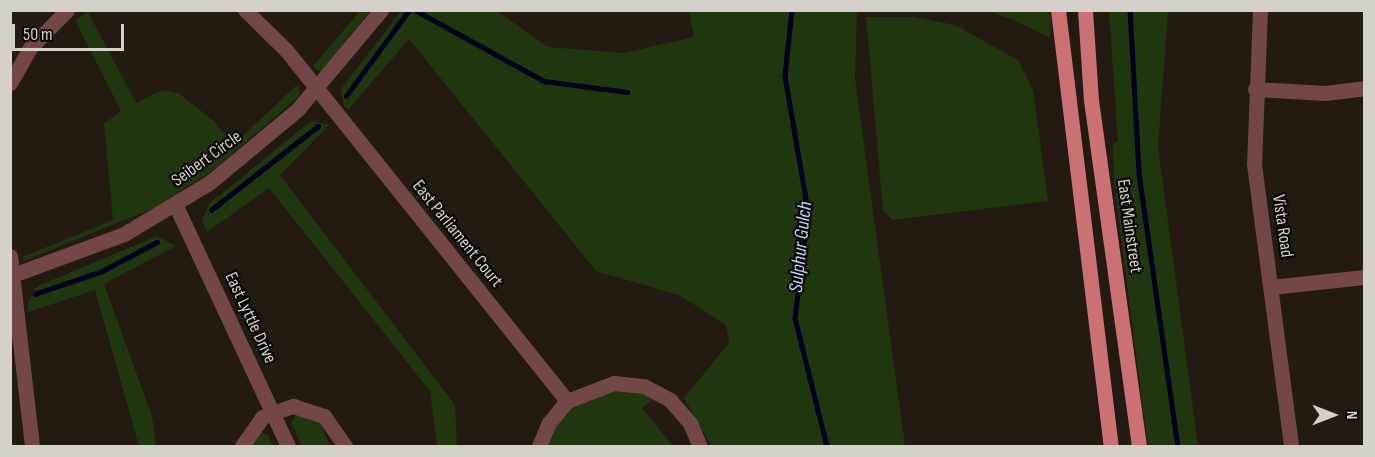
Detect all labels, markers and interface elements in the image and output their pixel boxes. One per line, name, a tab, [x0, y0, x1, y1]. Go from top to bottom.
scale bar	[15, 12, 128, 50]
text: 50 m	[23, 24, 53, 45]
street label: Seibert Circle	[168, 126, 246, 192]
street label: East Parliament Court	[407, 176, 507, 292]
street label: East Mainstreet	[1112, 178, 1146, 274]
street label: Vista Road	[1267, 193, 1297, 259]
water label: Sulphur Gulch	[784, 200, 818, 294]
street label: East Lyttle Drive	[219, 269, 281, 367]
north arrow	[1303, 385, 1363, 445]
text: N	[1342, 411, 1361, 419]

